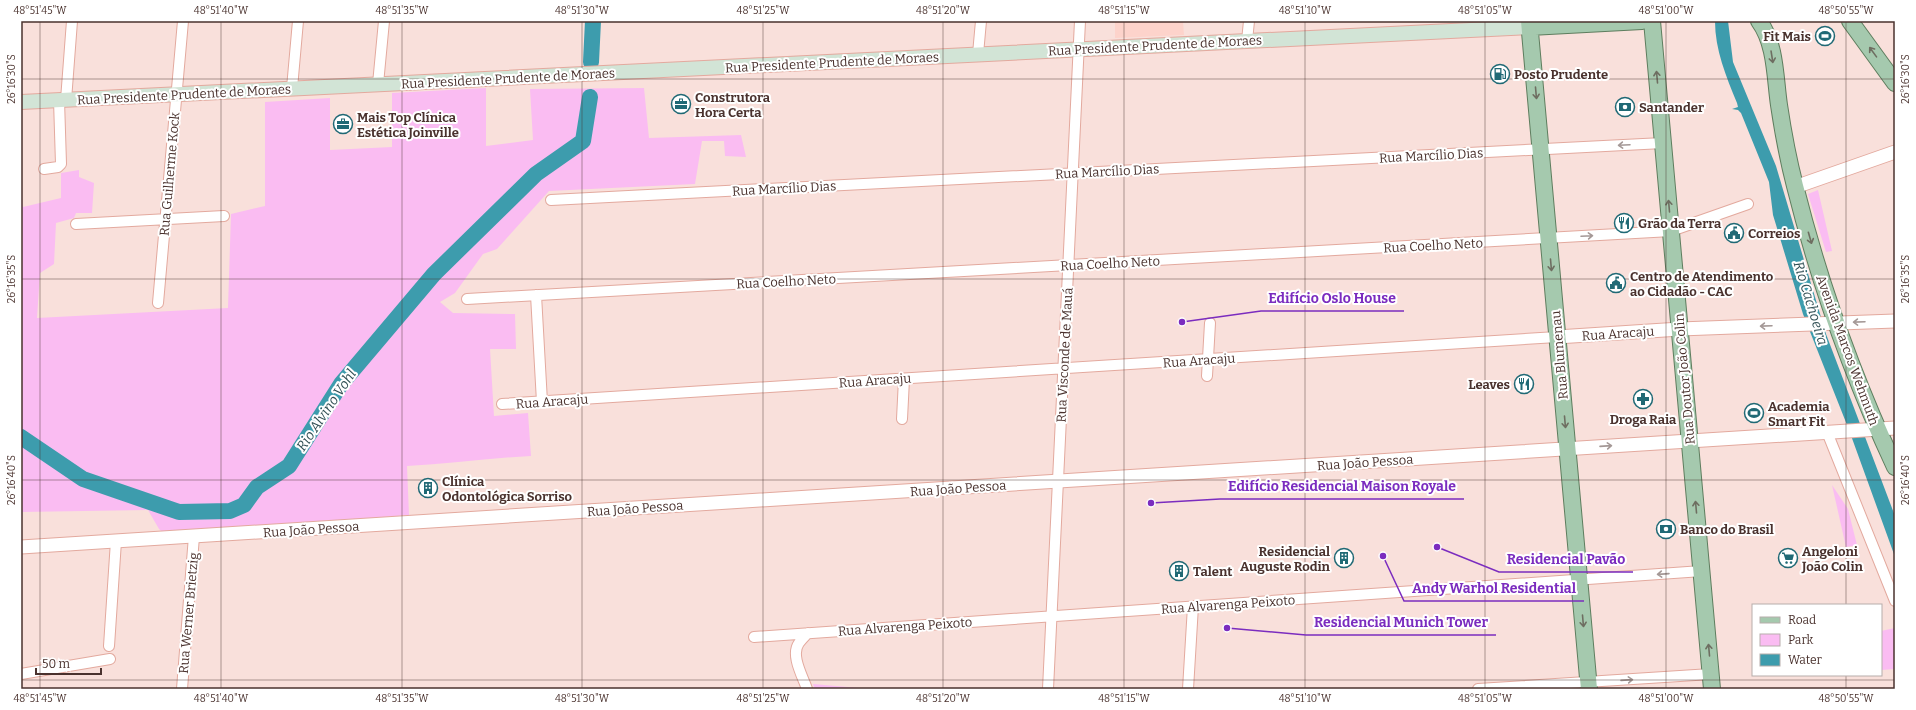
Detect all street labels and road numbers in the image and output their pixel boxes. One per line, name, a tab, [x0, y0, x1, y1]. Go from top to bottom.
street label: Rua Presidente Prudente de Moraes	[1048, 32, 1262, 59]
street label: Rua Presidente Prudente de Moraes	[725, 49, 939, 76]
street label: Rua Presidente Prudente de Moraes	[401, 65, 615, 92]
street label: Rua Presidente Prudente de Moraes	[77, 81, 291, 108]
street label: Rua Guilherme Kock	[157, 111, 182, 236]
street label: Rua Marcílio Dias	[1379, 145, 1484, 166]
street label: Rua Marcílio Dias	[1055, 161, 1160, 182]
street label: Rua Marcílio Dias	[732, 178, 837, 199]
street label: Rua Coelho Neto	[1383, 235, 1483, 256]
street label: Rua Coelho Neto	[1060, 253, 1160, 274]
street label: Rua Coelho Neto	[736, 271, 836, 292]
street label: Avenida Marcos Wehmuth	[1813, 273, 1882, 427]
street label: Rua Visconde de Mauá	[1053, 287, 1076, 423]
street label: Rua Blumenau	[1548, 310, 1571, 400]
street label: Rua Doutor João Colin	[1671, 312, 1698, 445]
street label: Rua Aracaju	[1581, 323, 1655, 344]
street label: Rua Aracaju	[1162, 350, 1236, 371]
street label: Rua Aracaju	[838, 370, 912, 391]
street label: Rua Aracaju	[515, 391, 589, 412]
street label: Rua João Pessoa	[1316, 452, 1414, 473]
street label: Rua João Pessoa	[909, 478, 1007, 499]
street label: Rua João Pessoa	[586, 498, 684, 519]
street label: Rua João Pessoa	[262, 519, 360, 540]
street label: Rua Werner Brietzig	[176, 552, 201, 674]
street label: Rua Alvarenga Peixoto	[1160, 592, 1296, 617]
street label: Rua Alvarenga Peixoto	[837, 614, 973, 639]

